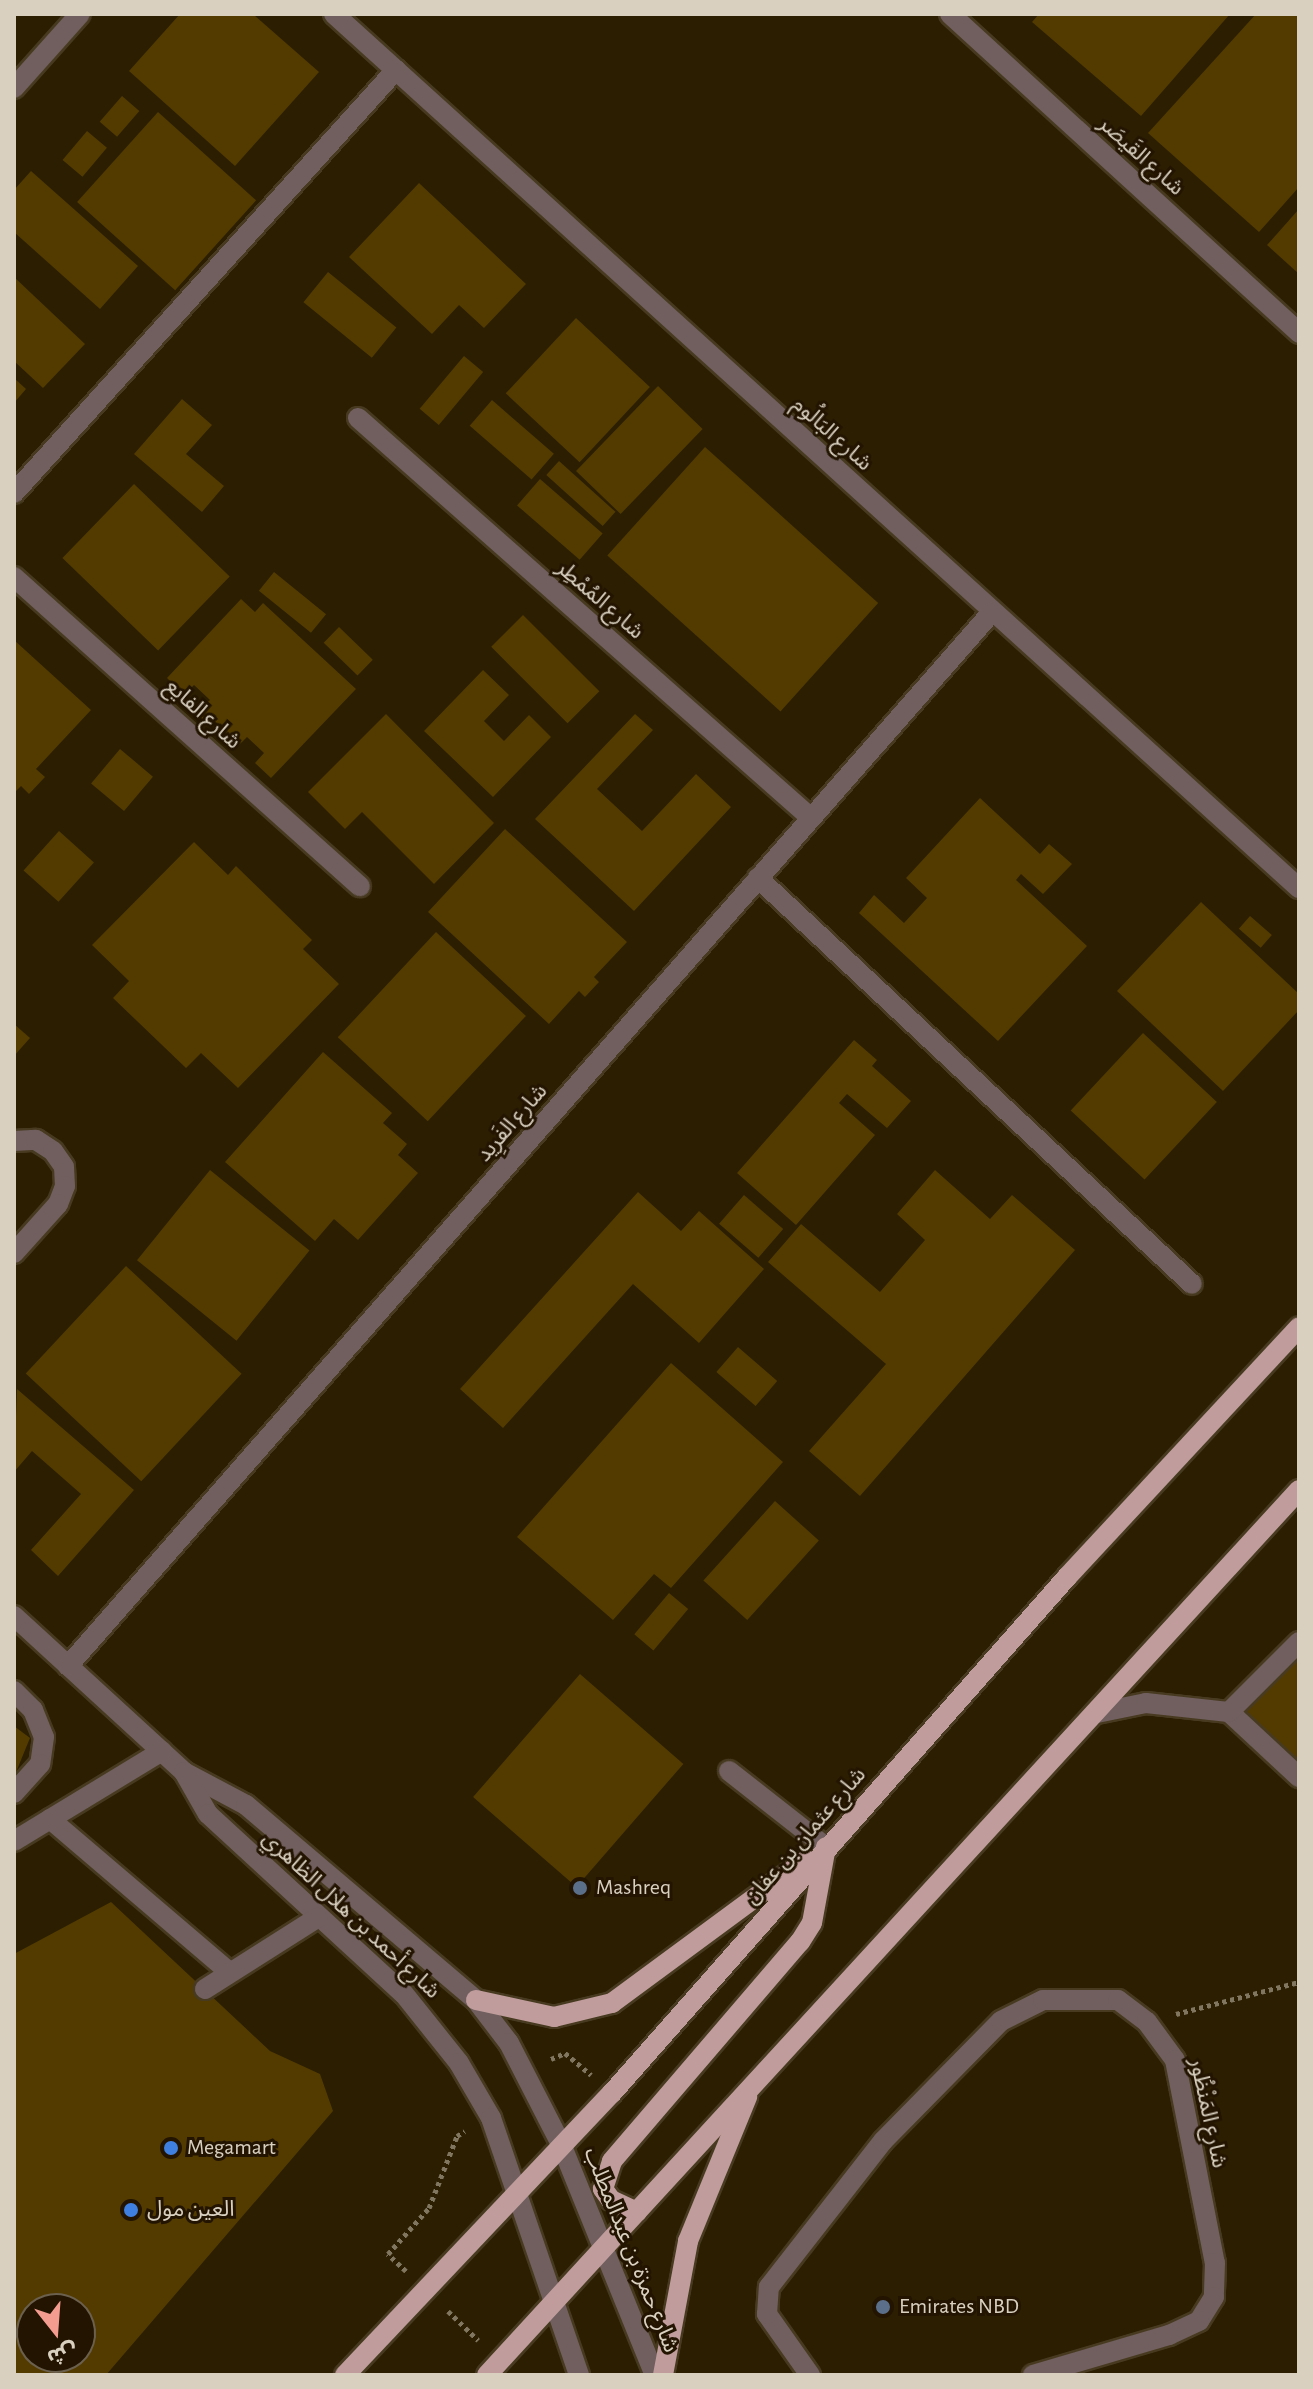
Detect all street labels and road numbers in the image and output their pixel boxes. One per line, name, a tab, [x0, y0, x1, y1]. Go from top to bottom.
street label: شارع القَيصَر	[1093, 111, 1189, 201]
street label: شارع البَالُوم	[787, 391, 877, 477]
street label: شارع المُمْطِر	[551, 555, 649, 645]
street label: شارع الفايع	[160, 673, 246, 755]
street label: شارع الفَرِيد	[471, 1079, 553, 1167]
street label: شارع عثمان بن عفان	[738, 1762, 872, 1910]
street label: شارع أحمد بن هلال الظاهري	[256, 1826, 446, 2004]
street label: شارع المَنْظُور	[1183, 2056, 1233, 2170]
street label: شارع حمزة بن عبدالمطلب	[578, 2144, 684, 2356]

